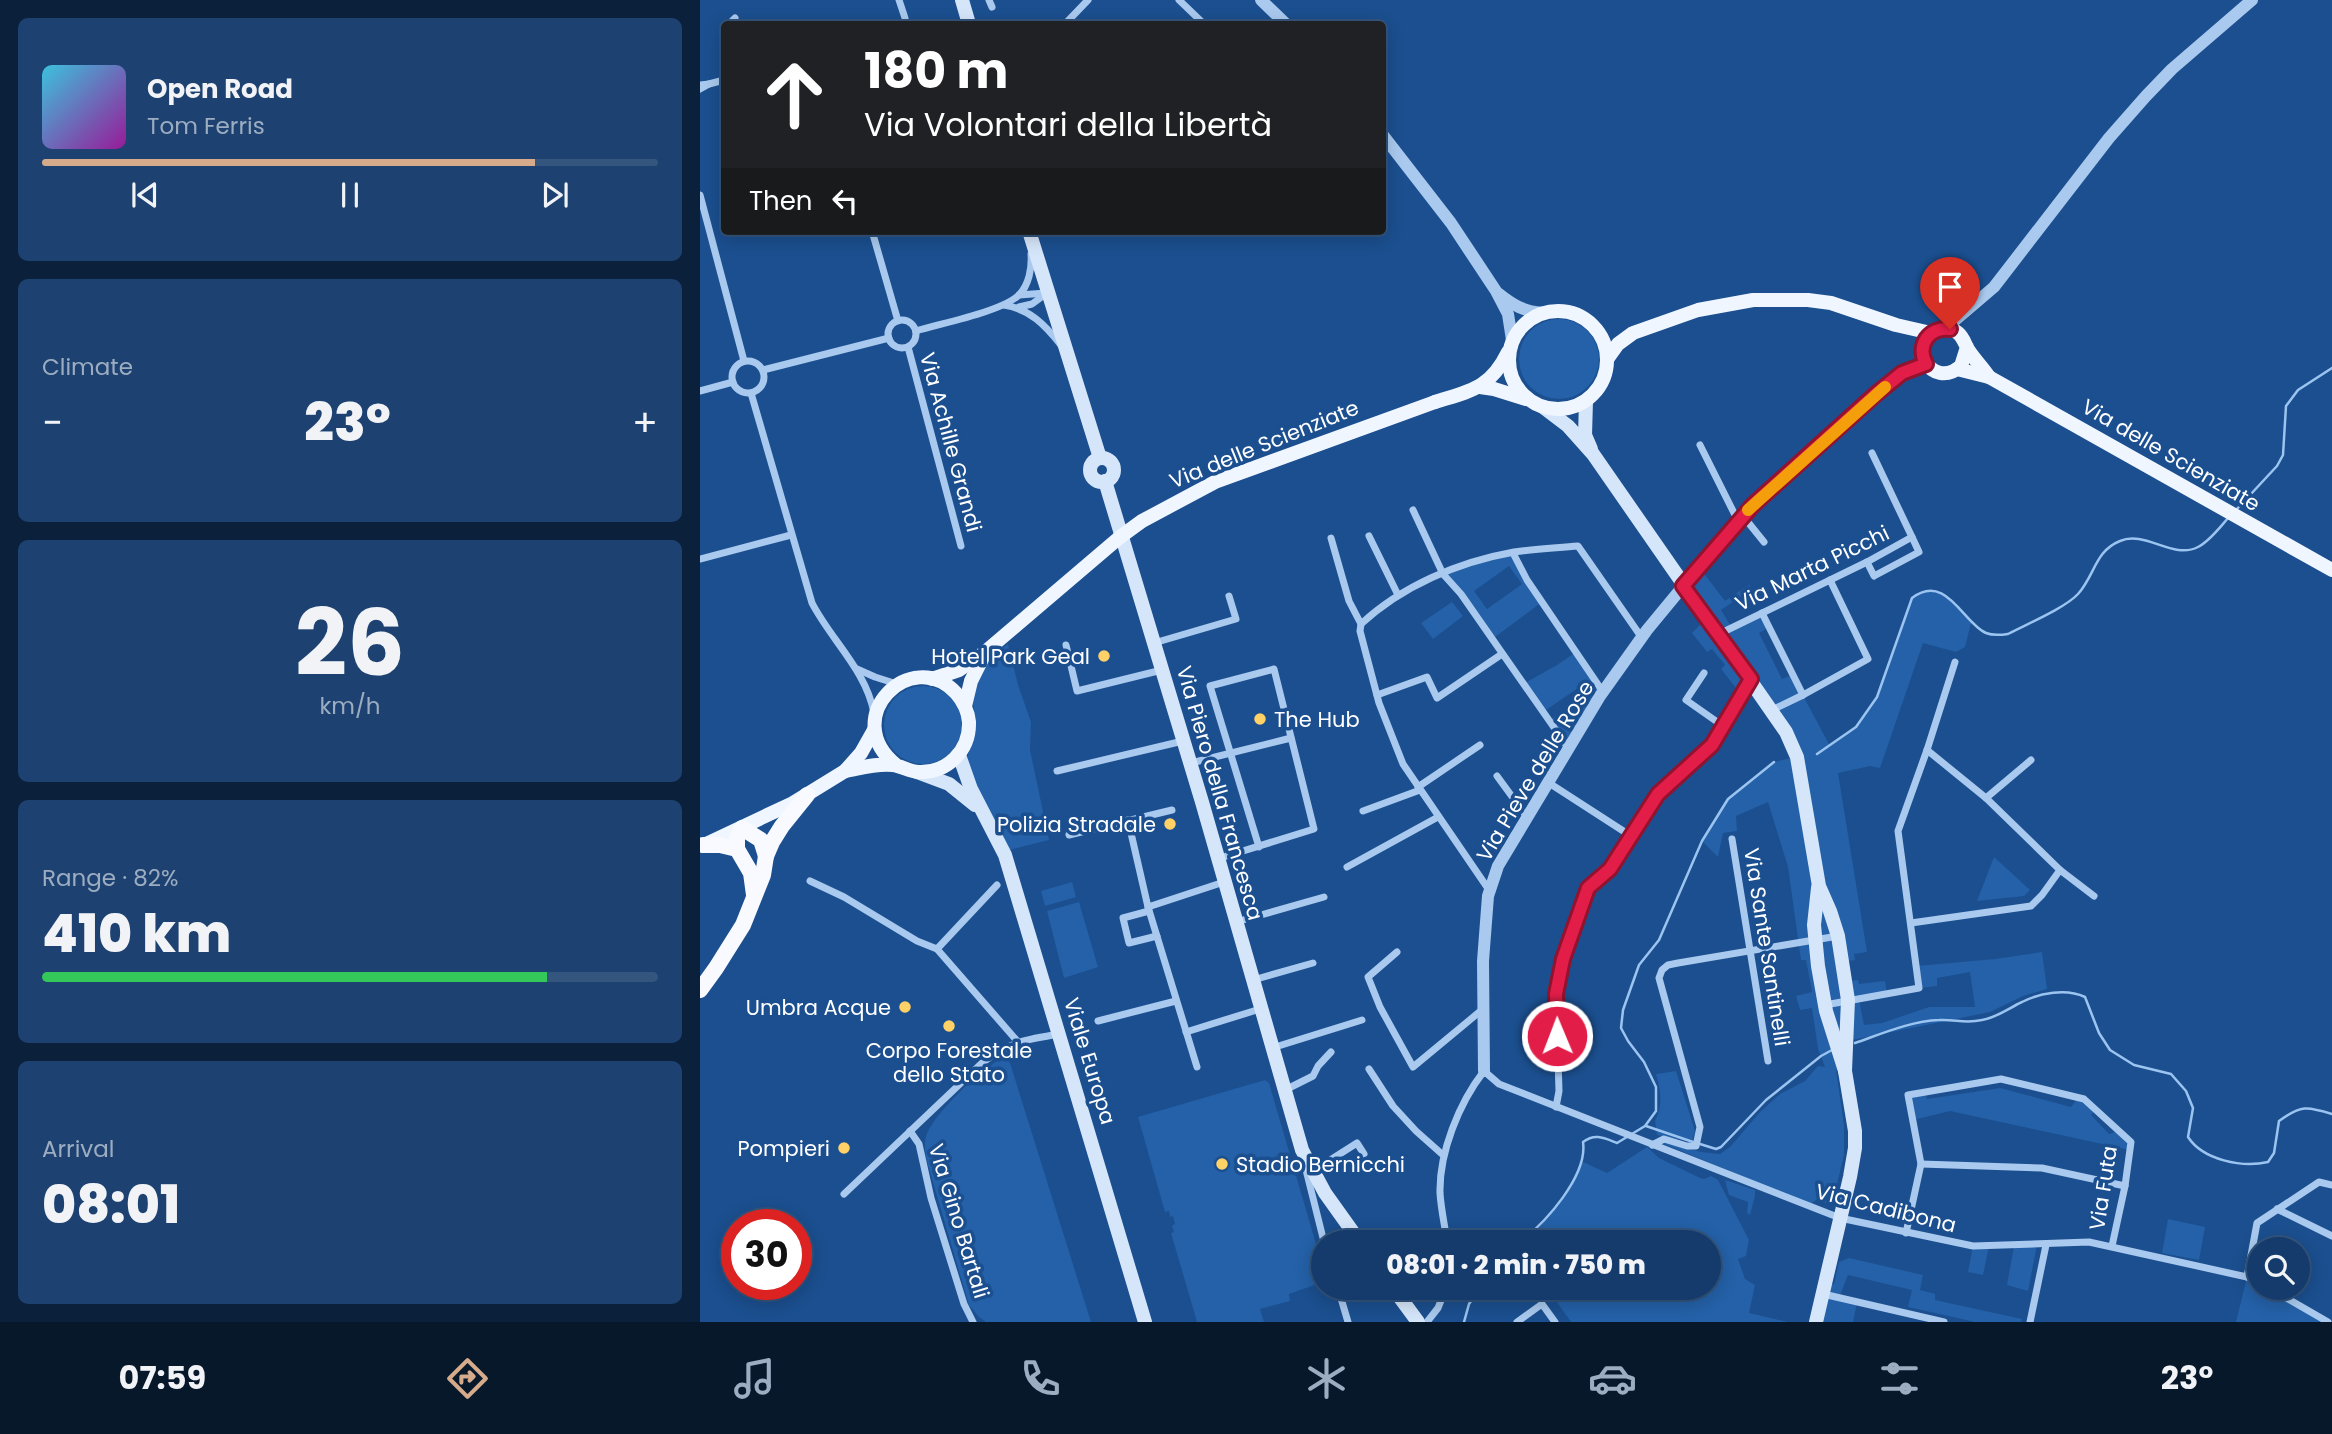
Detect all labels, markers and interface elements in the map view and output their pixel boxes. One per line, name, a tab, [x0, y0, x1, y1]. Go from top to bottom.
text: 180 m	[864, 37, 1008, 105]
icon: ahead	[749, 49, 840, 140]
text: Open Road	[147, 71, 293, 107]
text: Via Volontari della Libertà	[864, 102, 1272, 147]
text: Tom Ferris	[147, 110, 265, 142]
icon: previous	[126, 176, 164, 214]
icon: pause	[331, 176, 369, 214]
icon: next	[536, 176, 574, 214]
icon: left	[826, 182, 864, 220]
text: Then	[749, 183, 812, 219]
pin	[1920, 257, 1980, 329]
icon: arrive	[1931, 268, 1969, 306]
street label: Via Achille Grandi	[913, 349, 989, 535]
text: Climate	[42, 351, 133, 383]
text: 23°	[304, 386, 391, 459]
street label: Via delle Scienziate	[2076, 392, 2266, 518]
street label: Via delle Scienziate	[1165, 393, 1363, 495]
text: −	[42, 396, 63, 449]
text: +	[632, 396, 658, 449]
street label: Via Marta Picchi	[1730, 518, 1894, 618]
text: 26	[295, 579, 405, 707]
place label: Hotel Park Geal	[931, 642, 1090, 671]
marker: Hotel Park Geal	[1096, 648, 1112, 664]
street label: Via Piero della Francesca	[1170, 662, 1270, 924]
street label: Via Pieve delle Rose	[1469, 675, 1601, 867]
text: km/h	[319, 690, 381, 722]
place label: The Hub	[1274, 705, 1360, 734]
marker: The Hub	[1252, 711, 1268, 727]
place label: Polizia Stradale	[997, 810, 1156, 839]
marker: Polizia Stradale	[1162, 816, 1178, 832]
street label: Via Sante Santinelli	[1737, 846, 1797, 1048]
text: Range · 82%	[42, 862, 178, 894]
text: 410 km	[42, 897, 231, 970]
place label: Umbra Acque	[746, 993, 891, 1022]
street label: Viale Europa	[1057, 994, 1123, 1128]
marker: Umbra Acque	[897, 999, 913, 1015]
position arrow	[1520, 999, 1594, 1073]
marker: Corpo Forestale dello Stato	[941, 1018, 957, 1034]
place label: Corpo Forestale dello Stato	[866, 1036, 1032, 1089]
text: Arrival	[42, 1133, 114, 1165]
place label: Pompieri	[737, 1134, 830, 1163]
marker: Pompieri	[836, 1140, 852, 1156]
street label: Via Gino Bartali	[922, 1140, 996, 1302]
street label: Via Futa	[2082, 1144, 2124, 1232]
place label: Stadio Bernicchi	[1236, 1150, 1405, 1179]
marker: Stadio Bernicchi	[1214, 1156, 1230, 1172]
text: 08:01	[42, 1168, 180, 1241]
street label: Via Cadibona	[1813, 1176, 1959, 1240]
speed limit sign: 30	[721, 1209, 812, 1300]
map controls	[2247, 1237, 2310, 1300]
button: search	[2247, 1237, 2310, 1300]
text: 08:01 · 2 min · 750 m	[1386, 1247, 1646, 1283]
icon: directions	[443, 1354, 492, 1403]
icon: music	[730, 1354, 779, 1403]
icon: phone	[1016, 1354, 1065, 1403]
icon: climate	[1302, 1354, 1351, 1403]
icon: car	[1588, 1354, 1637, 1403]
icon: filters	[1875, 1354, 1924, 1403]
text: 07:59	[119, 1355, 206, 1400]
text: 23°	[2161, 1355, 2213, 1400]

